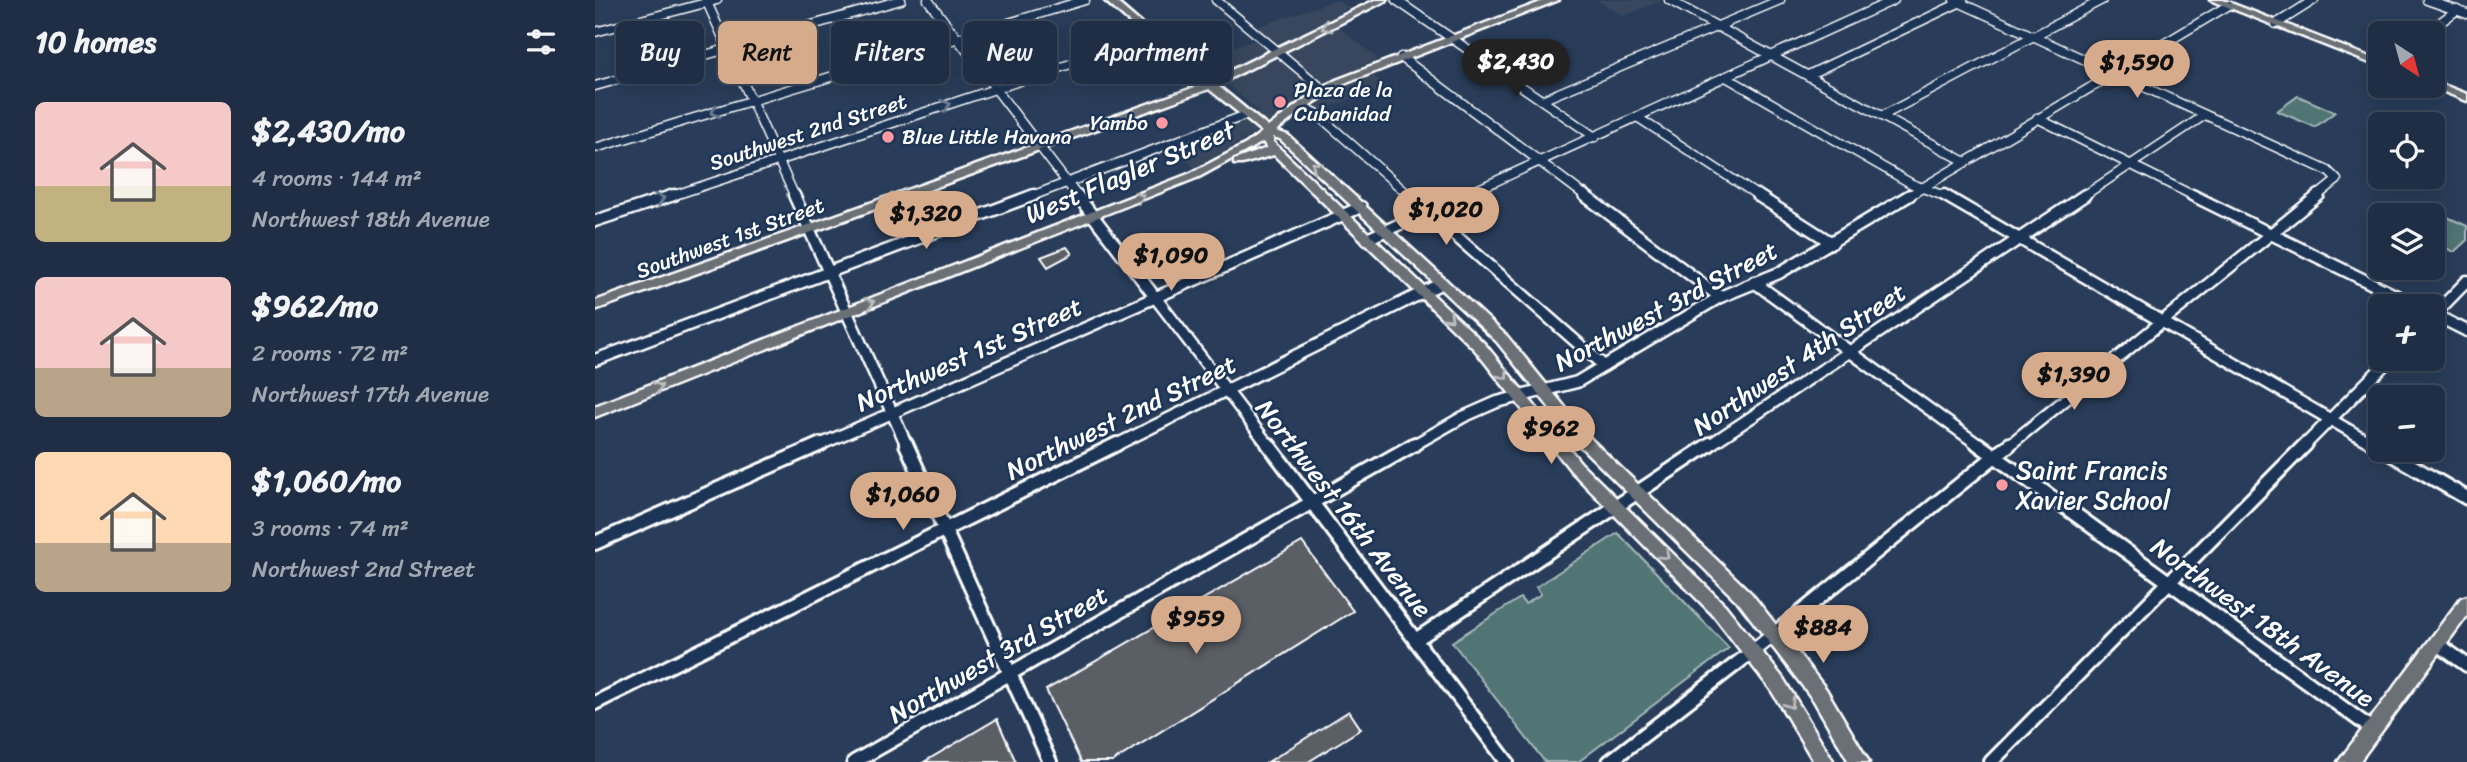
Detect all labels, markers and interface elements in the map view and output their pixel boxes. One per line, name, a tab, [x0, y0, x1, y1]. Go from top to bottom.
text: 10 homes	[35, 15, 156, 69]
one-way arrow	[1321, 19, 1333, 33]
chip: Buy	[616, 21, 704, 84]
chip: Rent	[718, 21, 817, 84]
chip: Filters	[831, 21, 949, 84]
chip: New	[963, 21, 1057, 84]
chip: Apartment	[1071, 21, 1232, 84]
north arrow	[2368, 21, 2445, 98]
map controls	[2368, 21, 2445, 462]
icon: filters	[522, 23, 560, 61]
pin: $2,430	[1459, 40, 1573, 99]
text: $2,430	[1478, 41, 1554, 82]
pin: $1,590	[2080, 41, 2194, 100]
text: $1,590	[2100, 42, 2174, 83]
place label: Plaza de la Cubanidad	[1294, 71, 1393, 133]
street label: Southwest 2nd Street	[704, 82, 912, 182]
marker: Plaza de la Cubanidad	[1272, 94, 1288, 110]
one-way arrow	[939, 99, 951, 113]
one-way arrow	[709, 103, 721, 118]
text: $2,430/mo	[252, 104, 405, 158]
place label: Yambo	[1090, 104, 1148, 142]
street label: West Flagler Street	[1018, 106, 1244, 237]
button: locate	[2368, 112, 2445, 189]
marker: Yambo	[1154, 115, 1170, 131]
place label: Blue Little Havana	[902, 118, 1072, 156]
marker: Blue Little Havana	[880, 129, 896, 145]
icon: home	[91, 130, 175, 214]
text: 4 rooms · 144 m²	[252, 158, 422, 199]
one-way arrow	[1311, 162, 1324, 174]
street label: Southwest 1st Street	[630, 186, 830, 290]
pin: $1,020	[1389, 188, 1503, 247]
text: $1,020	[1409, 189, 1483, 230]
pin: $1,320	[869, 191, 983, 251]
one-way arrow	[1133, 191, 1145, 205]
one-way arrow	[653, 193, 665, 207]
text: $1,320	[890, 193, 962, 234]
text: Northwest 18th Avenue	[252, 199, 490, 240]
button: layers	[2368, 203, 2445, 280]
street label: Northwest 3rd Street	[1546, 227, 1786, 385]
pin: $1,090	[1114, 233, 1228, 293]
text: $1,090	[1134, 235, 1208, 276]
street label: Northwest 4th Street	[1682, 270, 1916, 448]
text: $962/mo	[252, 279, 378, 333]
street label: Northwest 1st Street	[848, 283, 1090, 425]
button: +	[2368, 294, 2445, 371]
one-way arrow	[864, 298, 876, 312]
icon: home	[91, 305, 175, 389]
one-way arrow	[1441, 308, 1454, 321]
text: 2 rooms · 72 m²	[252, 333, 408, 374]
street label: Northwest 2nd Street	[997, 341, 1245, 493]
pin: $1,390	[2017, 352, 2131, 412]
text: $1,390	[2038, 354, 2110, 395]
one-way arrow	[1496, 367, 1509, 380]
text: Northwest 17th Avenue	[252, 374, 489, 415]
one-way arrow	[652, 381, 664, 395]
button: −	[2368, 385, 2445, 462]
street label: Northwest 16th Avenue	[1243, 388, 1445, 628]
pin: $962	[1510, 406, 1592, 466]
text: $962	[1523, 408, 1579, 449]
place label: Saint Francis Xavier School	[2015, 447, 2171, 523]
text: $1,060/mo	[252, 454, 401, 508]
pin: $1,060	[846, 472, 960, 532]
text: $1,060	[866, 474, 940, 515]
marker: Saint Francis Xavier School	[1994, 477, 2010, 493]
icon: home	[91, 480, 175, 564]
text: 3 rooms · 74 m²	[252, 508, 409, 549]
street label: Northwest 18th Avenue	[2141, 524, 2386, 720]
one-way arrow	[1657, 547, 1670, 560]
text: Northwest 2nd Street	[252, 549, 475, 590]
street label: Northwest 3rd Street	[879, 572, 1117, 736]
pin: $959	[1155, 596, 1237, 656]
text: $959	[1167, 598, 1225, 639]
pin: $884	[1782, 606, 1864, 665]
text: $884	[1794, 607, 1852, 648]
one-way arrow	[1782, 697, 1795, 710]

